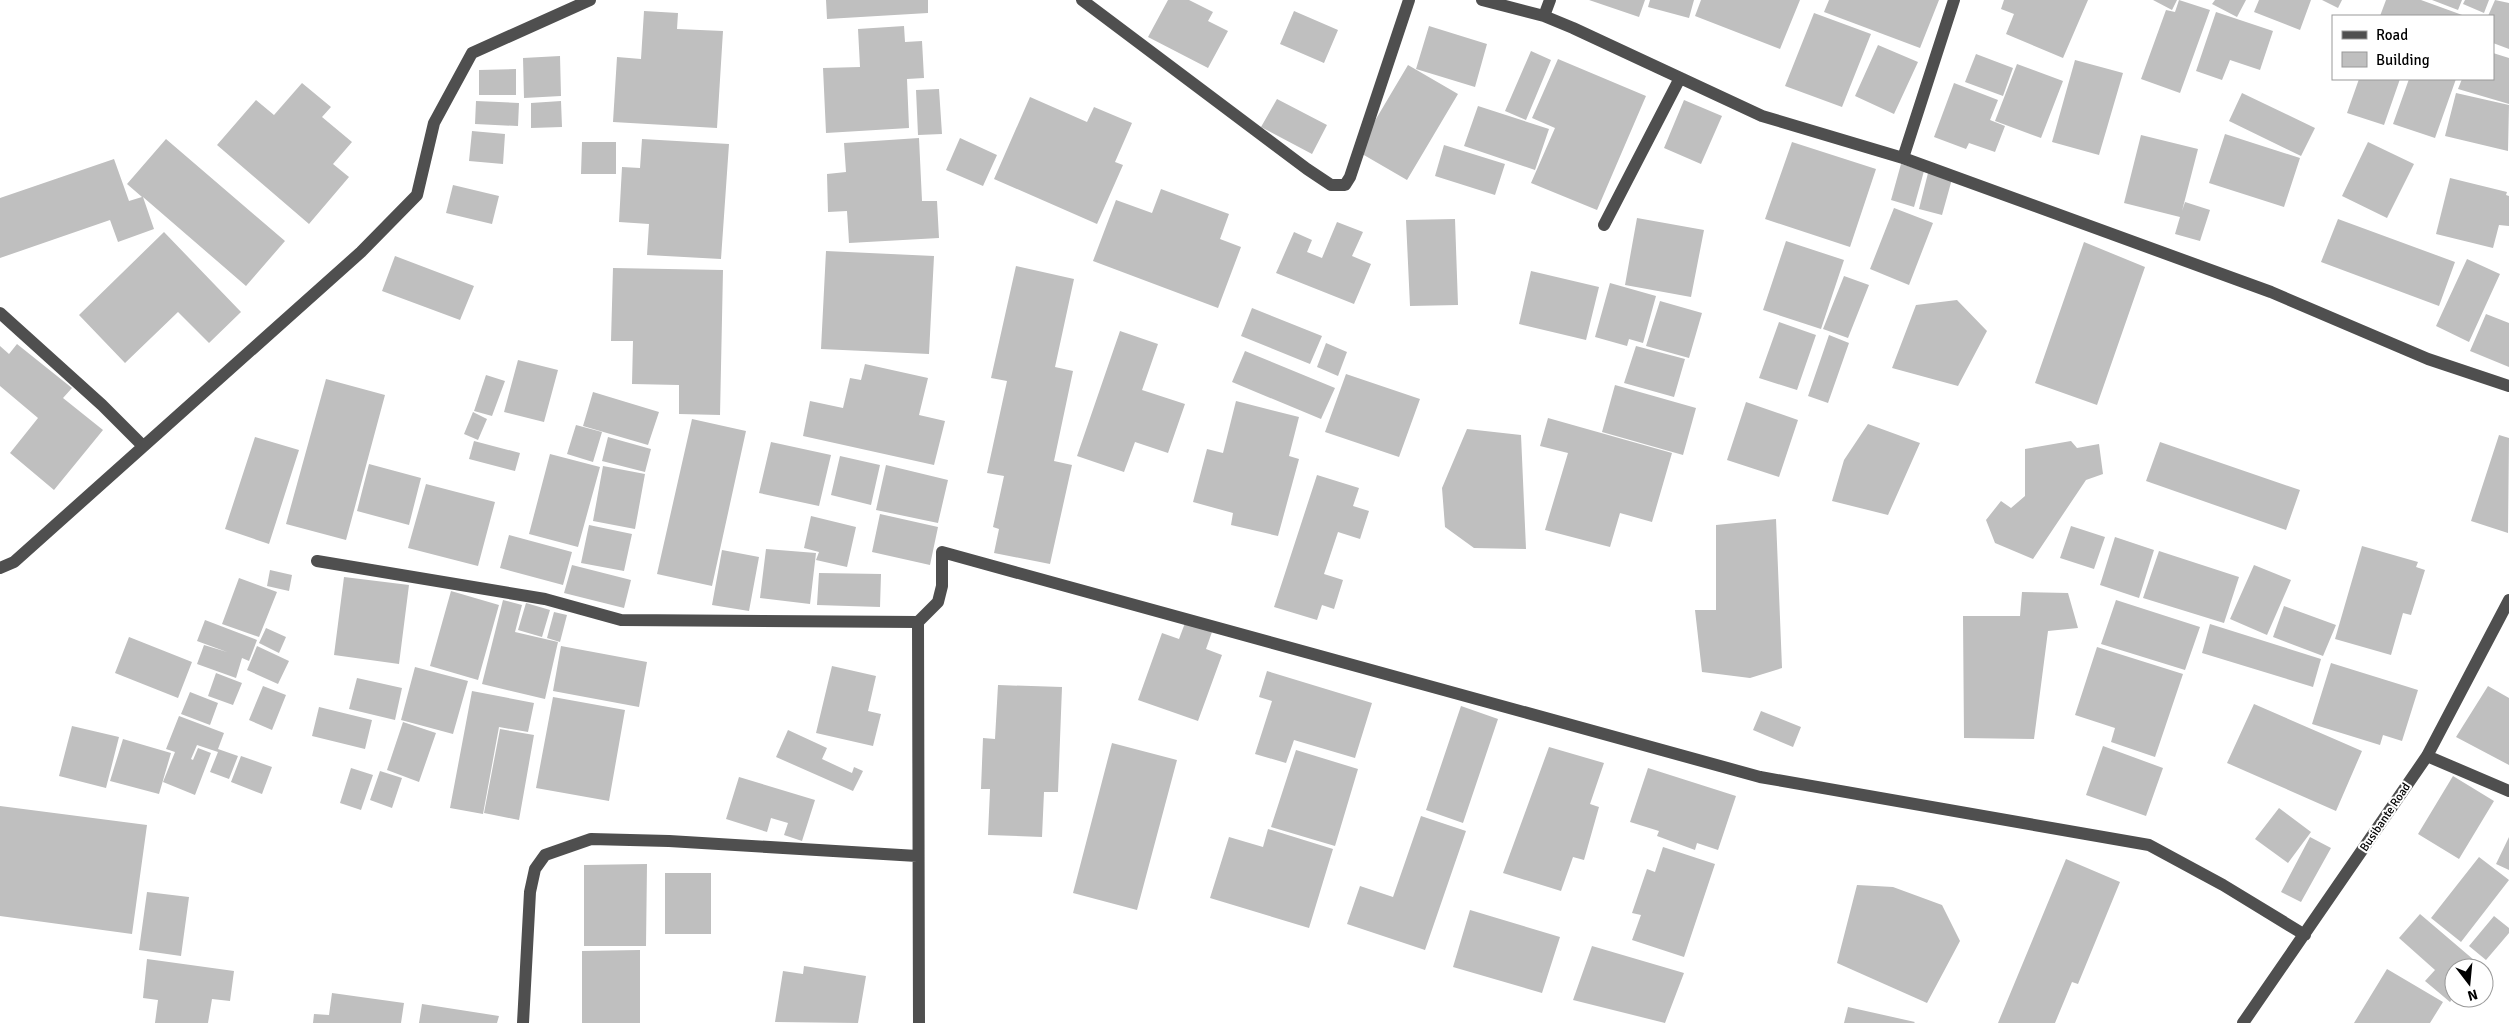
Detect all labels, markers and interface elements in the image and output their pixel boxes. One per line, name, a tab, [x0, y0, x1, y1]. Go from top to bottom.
legend	[2332, 15, 2494, 80]
text: Road	[2376, 26, 2408, 44]
text: Building	[2376, 51, 2430, 69]
street label: Busibante Road	[2357, 780, 2414, 855]
north arrow	[2444, 958, 2494, 1008]
text: N	[2465, 986, 2479, 1005]

